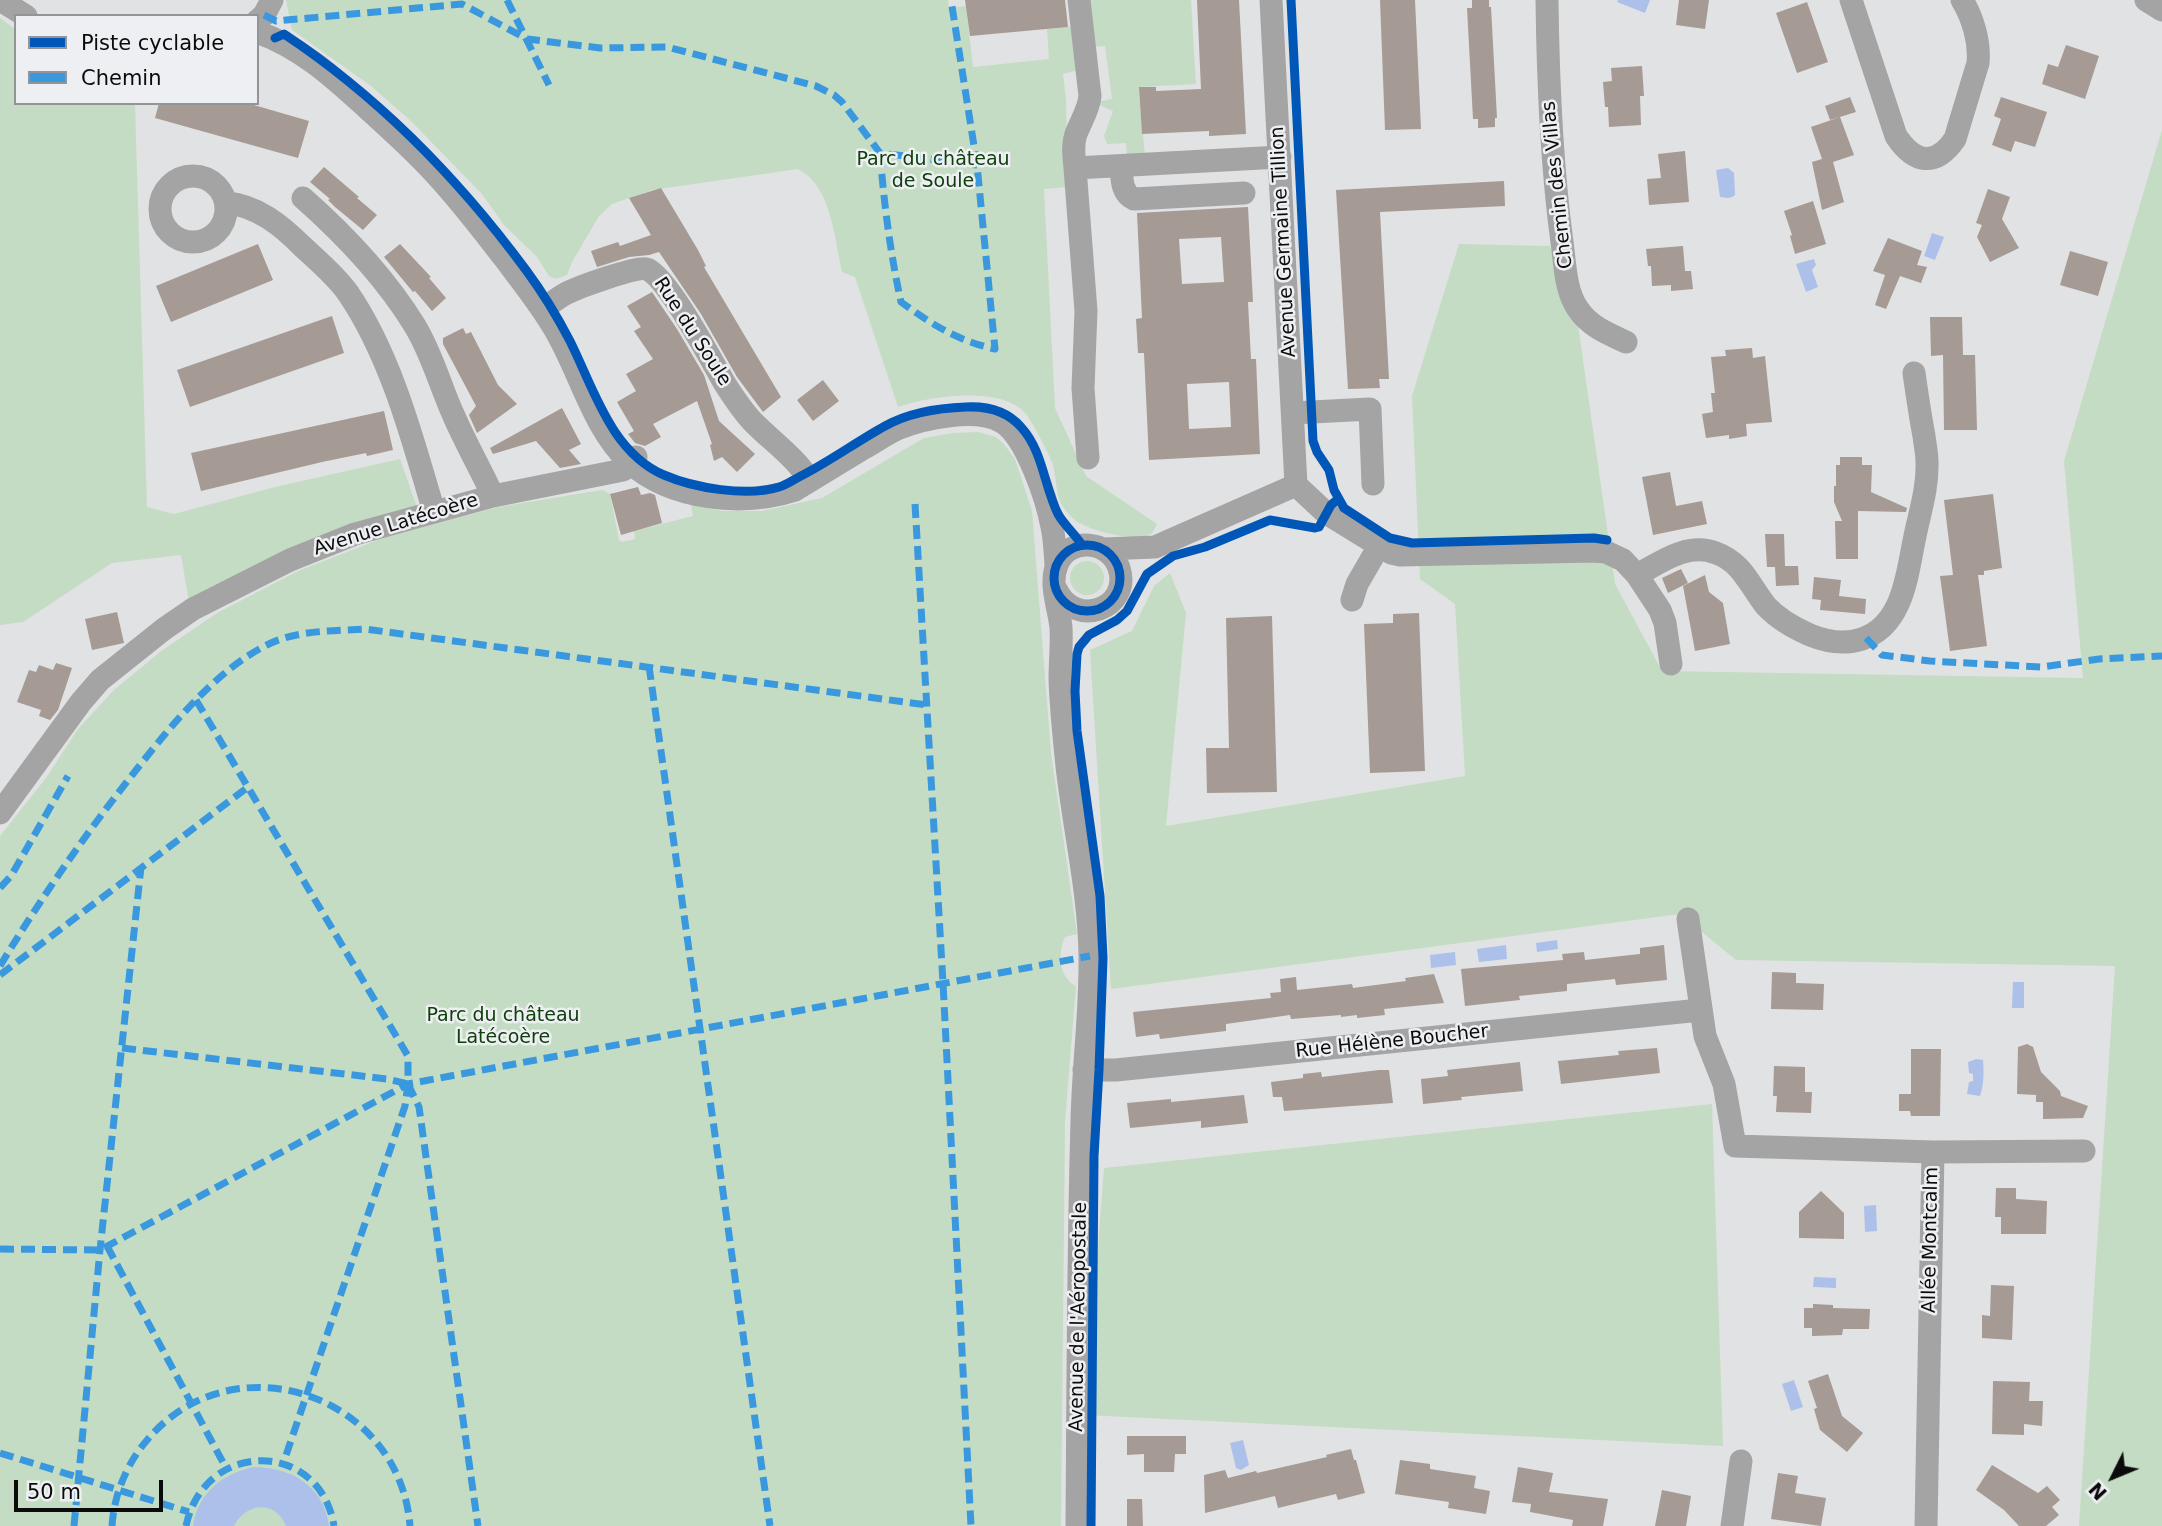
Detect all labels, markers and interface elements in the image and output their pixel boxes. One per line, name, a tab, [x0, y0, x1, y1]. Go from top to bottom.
legend	[14, 14, 259, 105]
text: Piste cyclable	[81, 31, 224, 55]
text: Chemin	[81, 66, 162, 90]
street label: Chemin des Villas	[1538, 100, 1578, 270]
street label: Avenue Germaine Tillion	[1267, 126, 1301, 358]
park label: Parc du château de Soule	[856, 149, 1010, 193]
street label: Rue du Soule	[648, 273, 736, 391]
street label: Avenue Latécoère	[311, 489, 481, 561]
park label: Parc du château Latécoère	[426, 1005, 580, 1049]
street label: Rue Hélène Boucher	[1295, 1021, 1489, 1063]
street label: Allée Montcalm	[1918, 1167, 1944, 1313]
street label: Avenue de l'Aéropostale	[1066, 1202, 1092, 1432]
north arrow	[2078, 1442, 2148, 1512]
scale bar	[18, 1466, 166, 1510]
text: N	[2084, 1478, 2111, 1505]
text: 50 m	[27, 1480, 81, 1504]

